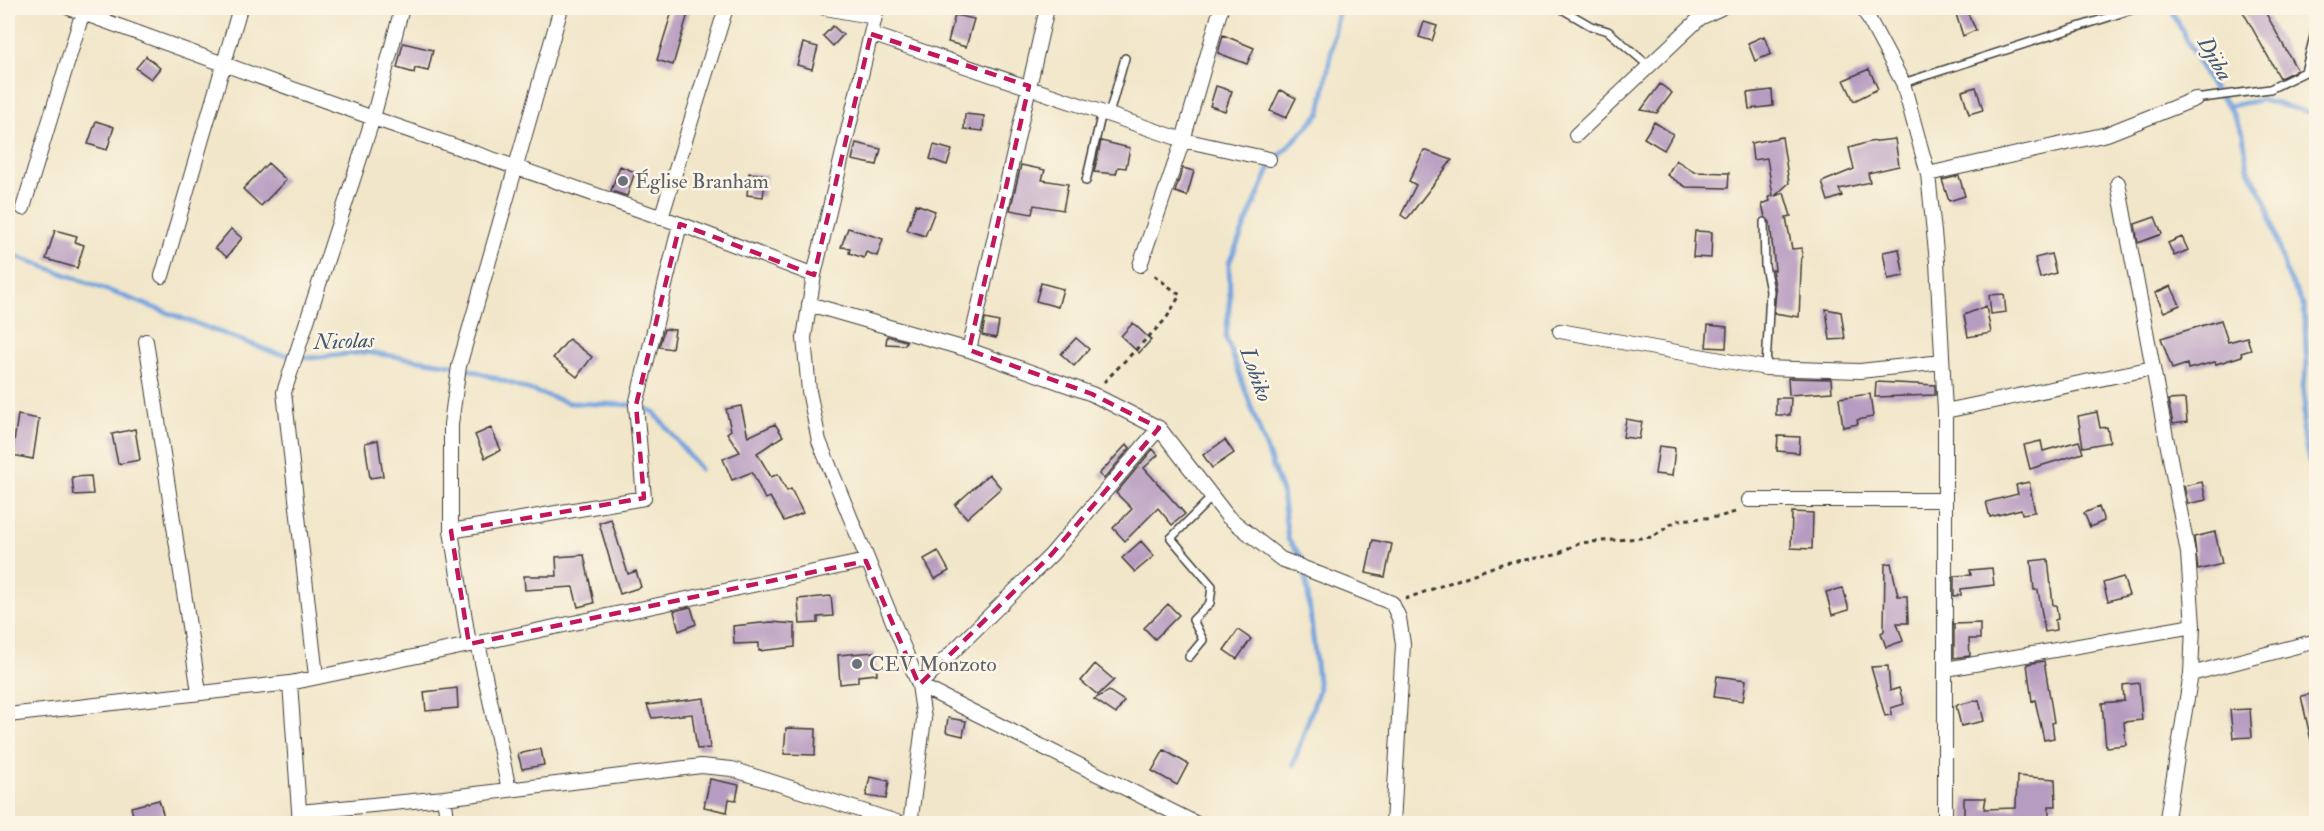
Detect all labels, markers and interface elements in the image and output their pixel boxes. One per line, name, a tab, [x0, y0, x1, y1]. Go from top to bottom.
water label: Djiba	[2191, 30, 2239, 86]
place label: Église Branham	[635, 168, 769, 195]
marker: Église Branham	[616, 174, 630, 188]
water label: Nicolas	[312, 326, 376, 356]
water label: Lobiko	[1233, 342, 1279, 406]
place label: CEV Monzoto	[869, 651, 997, 678]
marker: CEV Monzoto	[850, 657, 864, 671]

